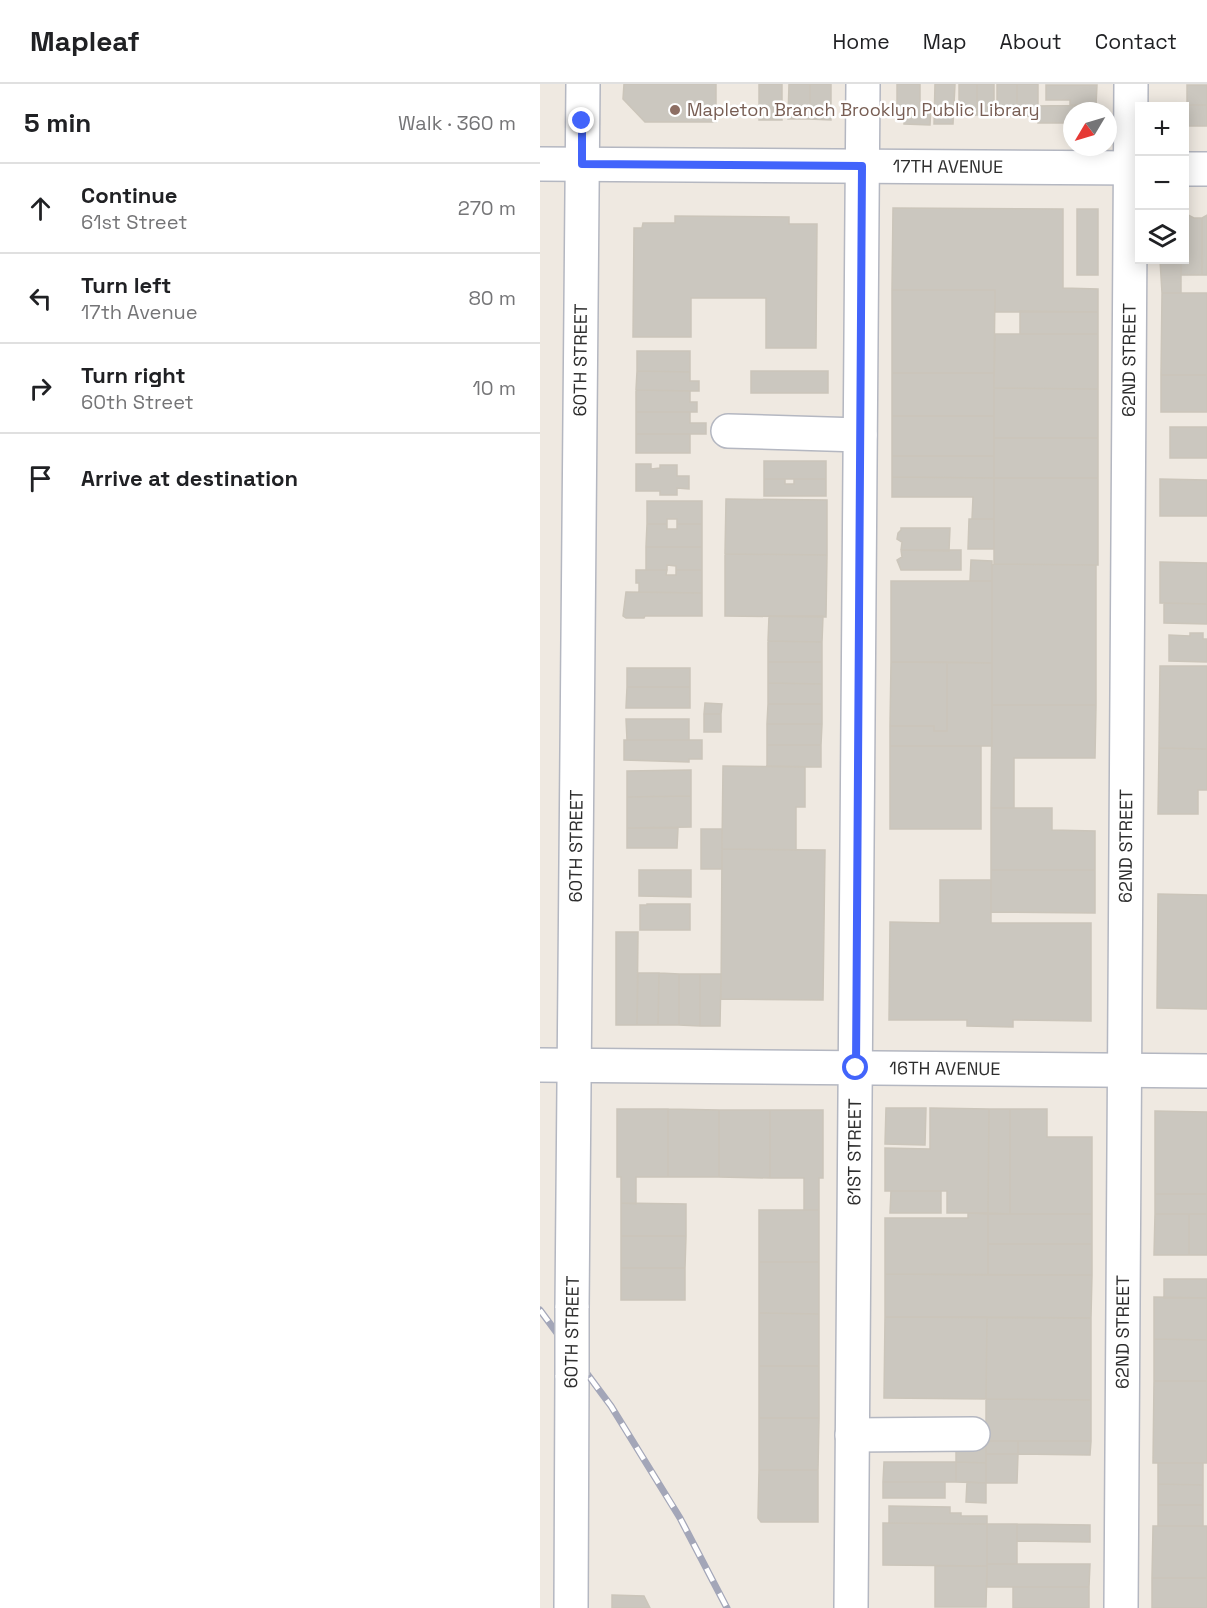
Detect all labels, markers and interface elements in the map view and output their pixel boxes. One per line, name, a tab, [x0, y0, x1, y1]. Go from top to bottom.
text: Mapleaf	[30, 23, 140, 59]
text: Home	[832, 28, 890, 55]
text: Map	[923, 28, 967, 55]
text: About	[1000, 28, 1062, 55]
text: Contact	[1095, 28, 1177, 55]
place label: Mapleton Branch Brooklyn Public Library	[687, 98, 1040, 121]
north arrow	[1063, 102, 1117, 156]
map controls	[1135, 102, 1189, 264]
button: +	[1135, 102, 1189, 156]
marker: Mapleton Branch Brooklyn Public Library	[668, 103, 682, 117]
text: 5 min	[24, 106, 91, 140]
route end	[568, 107, 594, 133]
text: Walk · 360 m	[398, 110, 516, 136]
street label: 17TH AVENUE	[893, 154, 1003, 178]
button: −	[1135, 156, 1189, 210]
text: Continue	[81, 181, 177, 209]
icon: ahead	[24, 192, 57, 225]
text: 270 m	[458, 195, 516, 221]
text: 61st Street	[81, 209, 187, 235]
button: layers	[1135, 210, 1189, 264]
text: Turn left	[81, 271, 171, 299]
icon: left	[24, 282, 57, 315]
text: 80 m	[468, 285, 516, 311]
text: 17th Avenue	[81, 299, 198, 325]
street label: 60TH STREET	[568, 303, 592, 417]
street label: 62ND STREET	[1117, 303, 1141, 417]
text: Turn right	[81, 361, 186, 389]
icon: right	[24, 372, 57, 405]
text: 10 m	[472, 375, 516, 401]
text: 60th Street	[81, 389, 194, 415]
icon: arrive	[24, 462, 57, 495]
text: Arrive at destination	[81, 464, 298, 492]
street label: 60TH STREET	[564, 789, 588, 903]
street label: 62ND STREET	[1114, 789, 1137, 903]
route start	[842, 1054, 868, 1080]
street label: 16TH AVENUE	[889, 1056, 1001, 1080]
street label: 61ST STREET	[842, 1098, 866, 1206]
street label: 60TH STREET	[559, 1275, 584, 1389]
street label: 62ND STREET	[1110, 1275, 1134, 1389]

